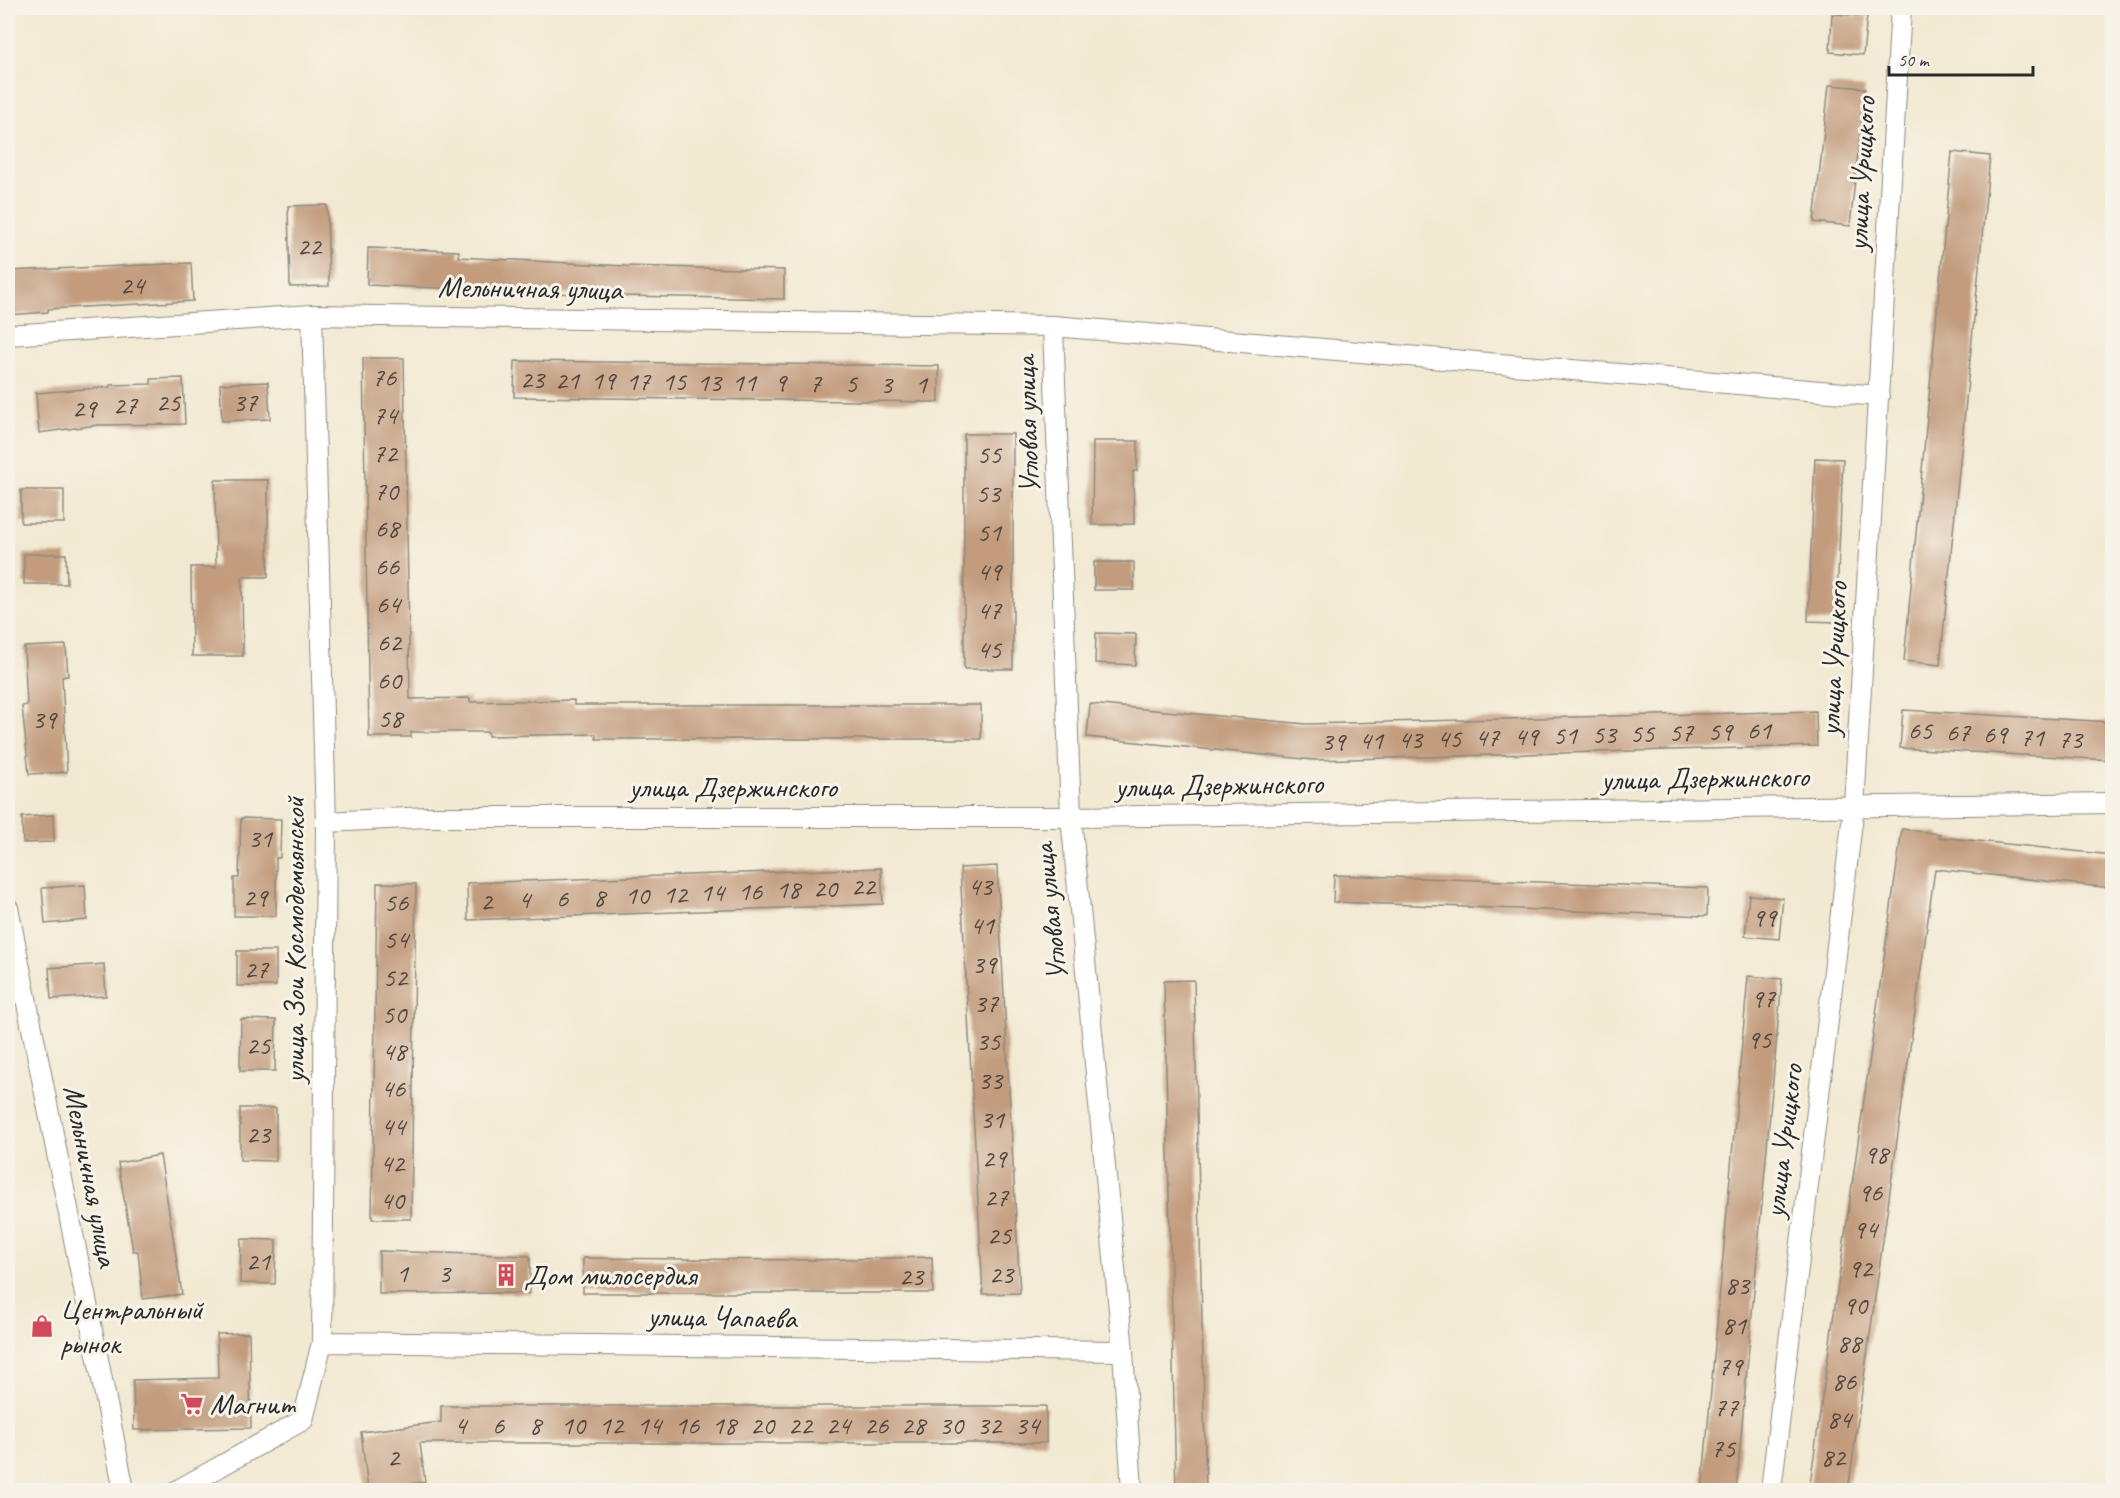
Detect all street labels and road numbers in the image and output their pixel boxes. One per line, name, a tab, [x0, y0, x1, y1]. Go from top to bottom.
street label: улица Урицкого	[1838, 95, 1884, 254]
street label: Мельничная улица	[438, 267, 624, 309]
street label: Угловая улица	[1006, 353, 1048, 495]
street label: улица Урицкого	[1810, 580, 1856, 739]
street label: улица Дзержинского	[1599, 757, 1811, 799]
street label: улица Дзержинского	[1113, 764, 1325, 806]
street label: улица Дзержинского	[627, 768, 838, 806]
street label: улица Зои Космодемьянской	[275, 795, 313, 1085]
street label: Угловая улица	[1024, 839, 1076, 983]
street label: улица Урицкого	[1754, 1061, 1811, 1222]
street label: Мельничная улица	[55, 1082, 128, 1272]
street label: улица Чапаева	[645, 1297, 799, 1337]

